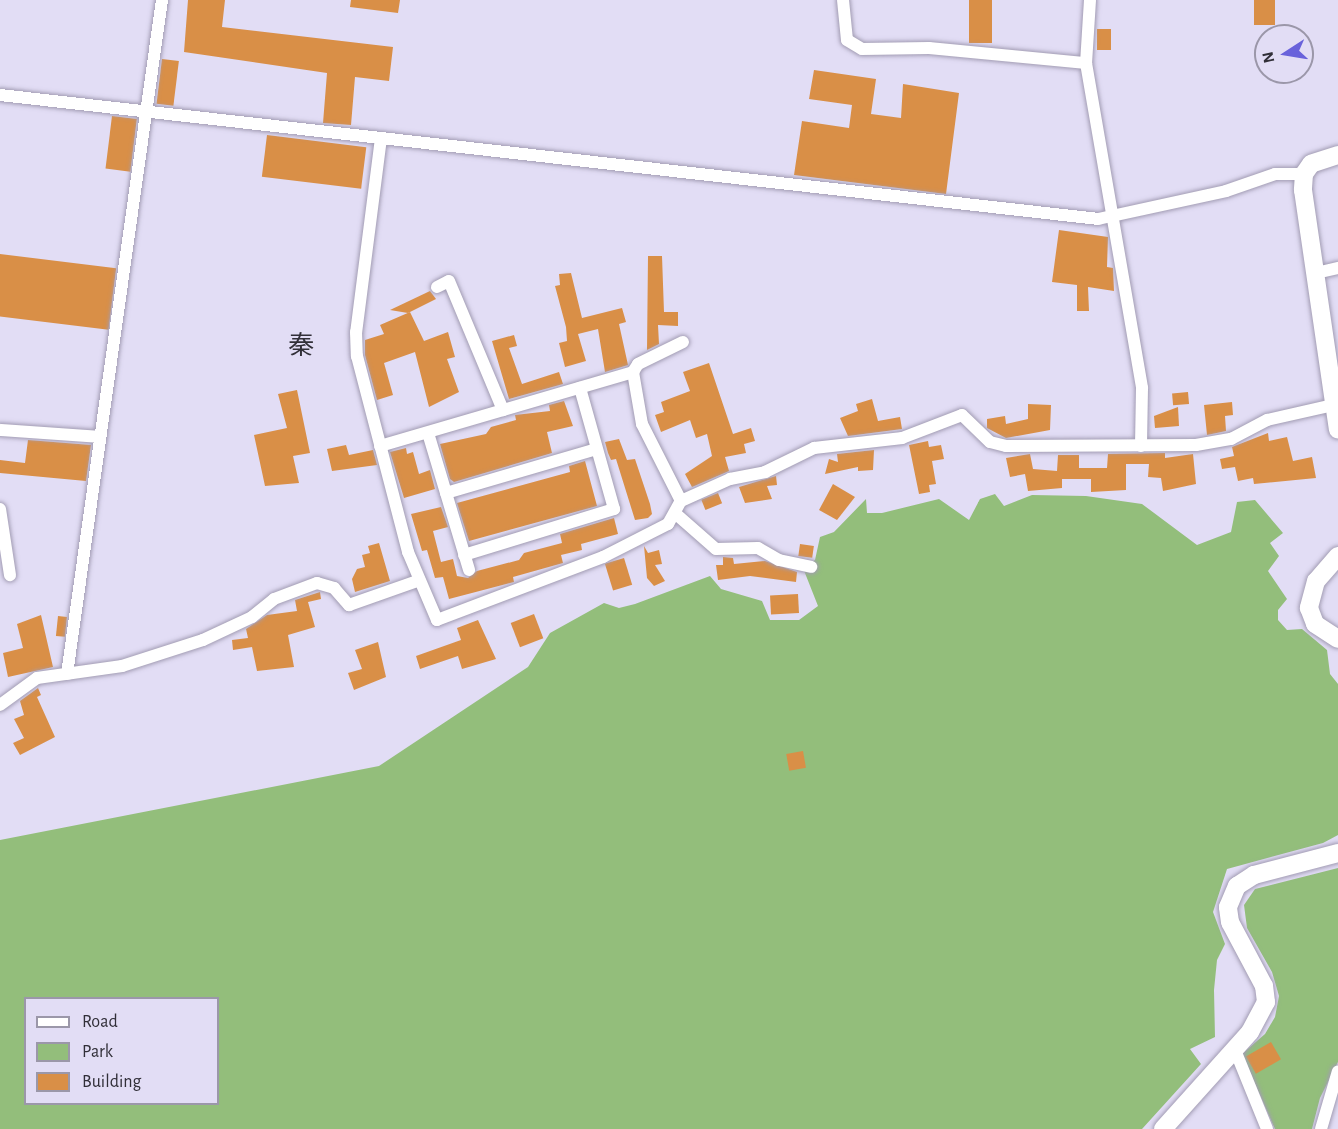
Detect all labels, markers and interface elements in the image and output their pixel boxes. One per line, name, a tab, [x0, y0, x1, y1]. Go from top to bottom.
north arrow	[1254, 24, 1314, 84]
text: N	[1259, 50, 1277, 64]
district label: 秦	[288, 331, 314, 363]
legend	[24, 997, 219, 1105]
text: Road	[82, 1013, 118, 1031]
text: Park	[82, 1043, 113, 1061]
text: Building	[82, 1073, 141, 1091]

